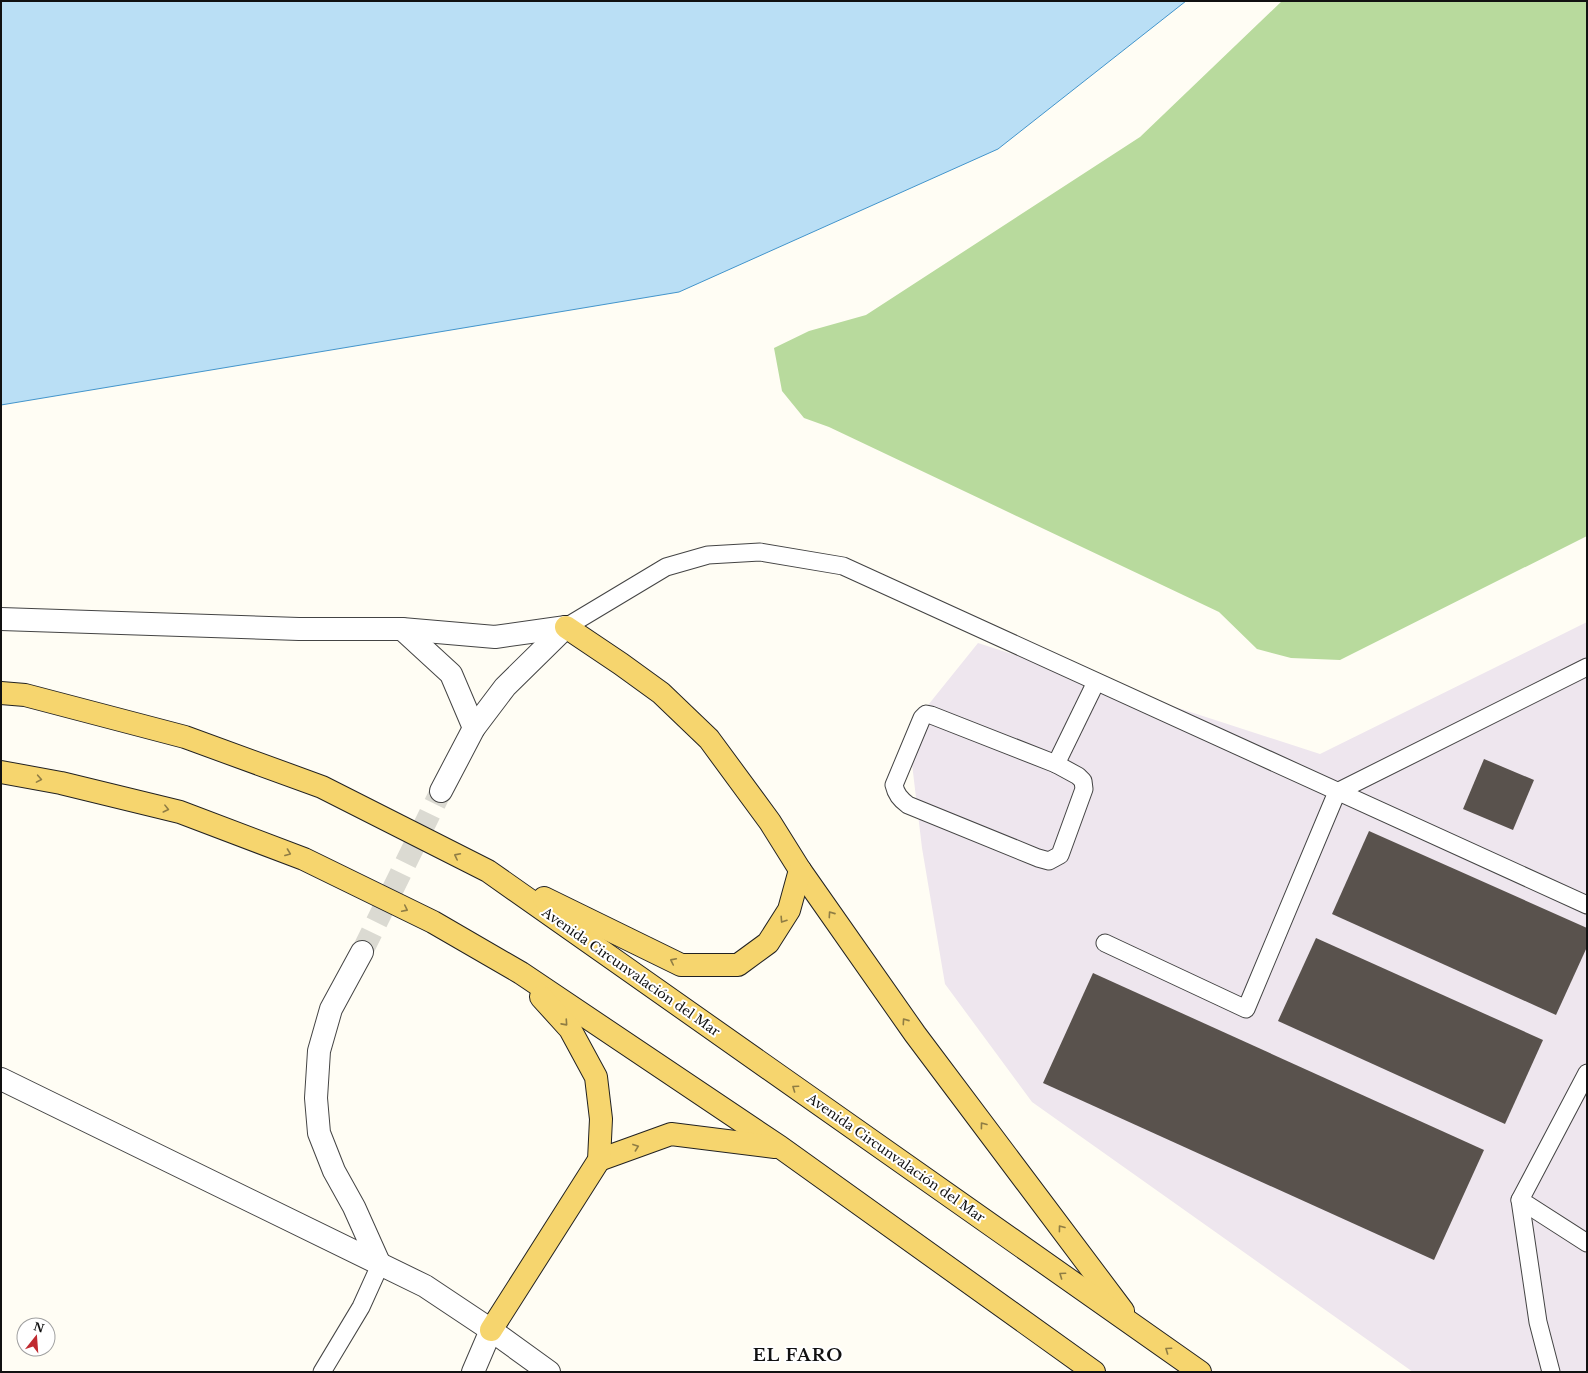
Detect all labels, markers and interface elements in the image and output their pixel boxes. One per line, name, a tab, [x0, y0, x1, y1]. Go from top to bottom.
one-way arrow	[36, 774, 42, 783]
one-way arrow	[162, 804, 169, 813]
one-way arrow	[284, 849, 291, 857]
one-way arrow	[454, 853, 462, 861]
street label: Avenida Circunvalación del Mar	[538, 903, 724, 1041]
one-way arrow	[401, 904, 409, 912]
one-way arrow	[828, 911, 836, 918]
one-way arrow	[780, 916, 787, 923]
one-way arrow	[670, 958, 678, 966]
one-way arrow	[561, 1018, 568, 1026]
one-way arrow	[903, 1018, 910, 1025]
one-way arrow	[792, 1085, 799, 1093]
street label: Avenida Circunvalación del Mar	[803, 1089, 989, 1227]
one-way arrow	[981, 1122, 988, 1129]
one-way arrow	[632, 1143, 639, 1151]
one-way arrow	[1059, 1226, 1066, 1233]
one-way arrow	[1059, 1272, 1066, 1280]
north arrow	[16, 1317, 56, 1357]
text: N	[32, 1319, 47, 1336]
district label: EL FARO	[753, 1345, 843, 1366]
one-way arrow	[1166, 1348, 1173, 1355]

